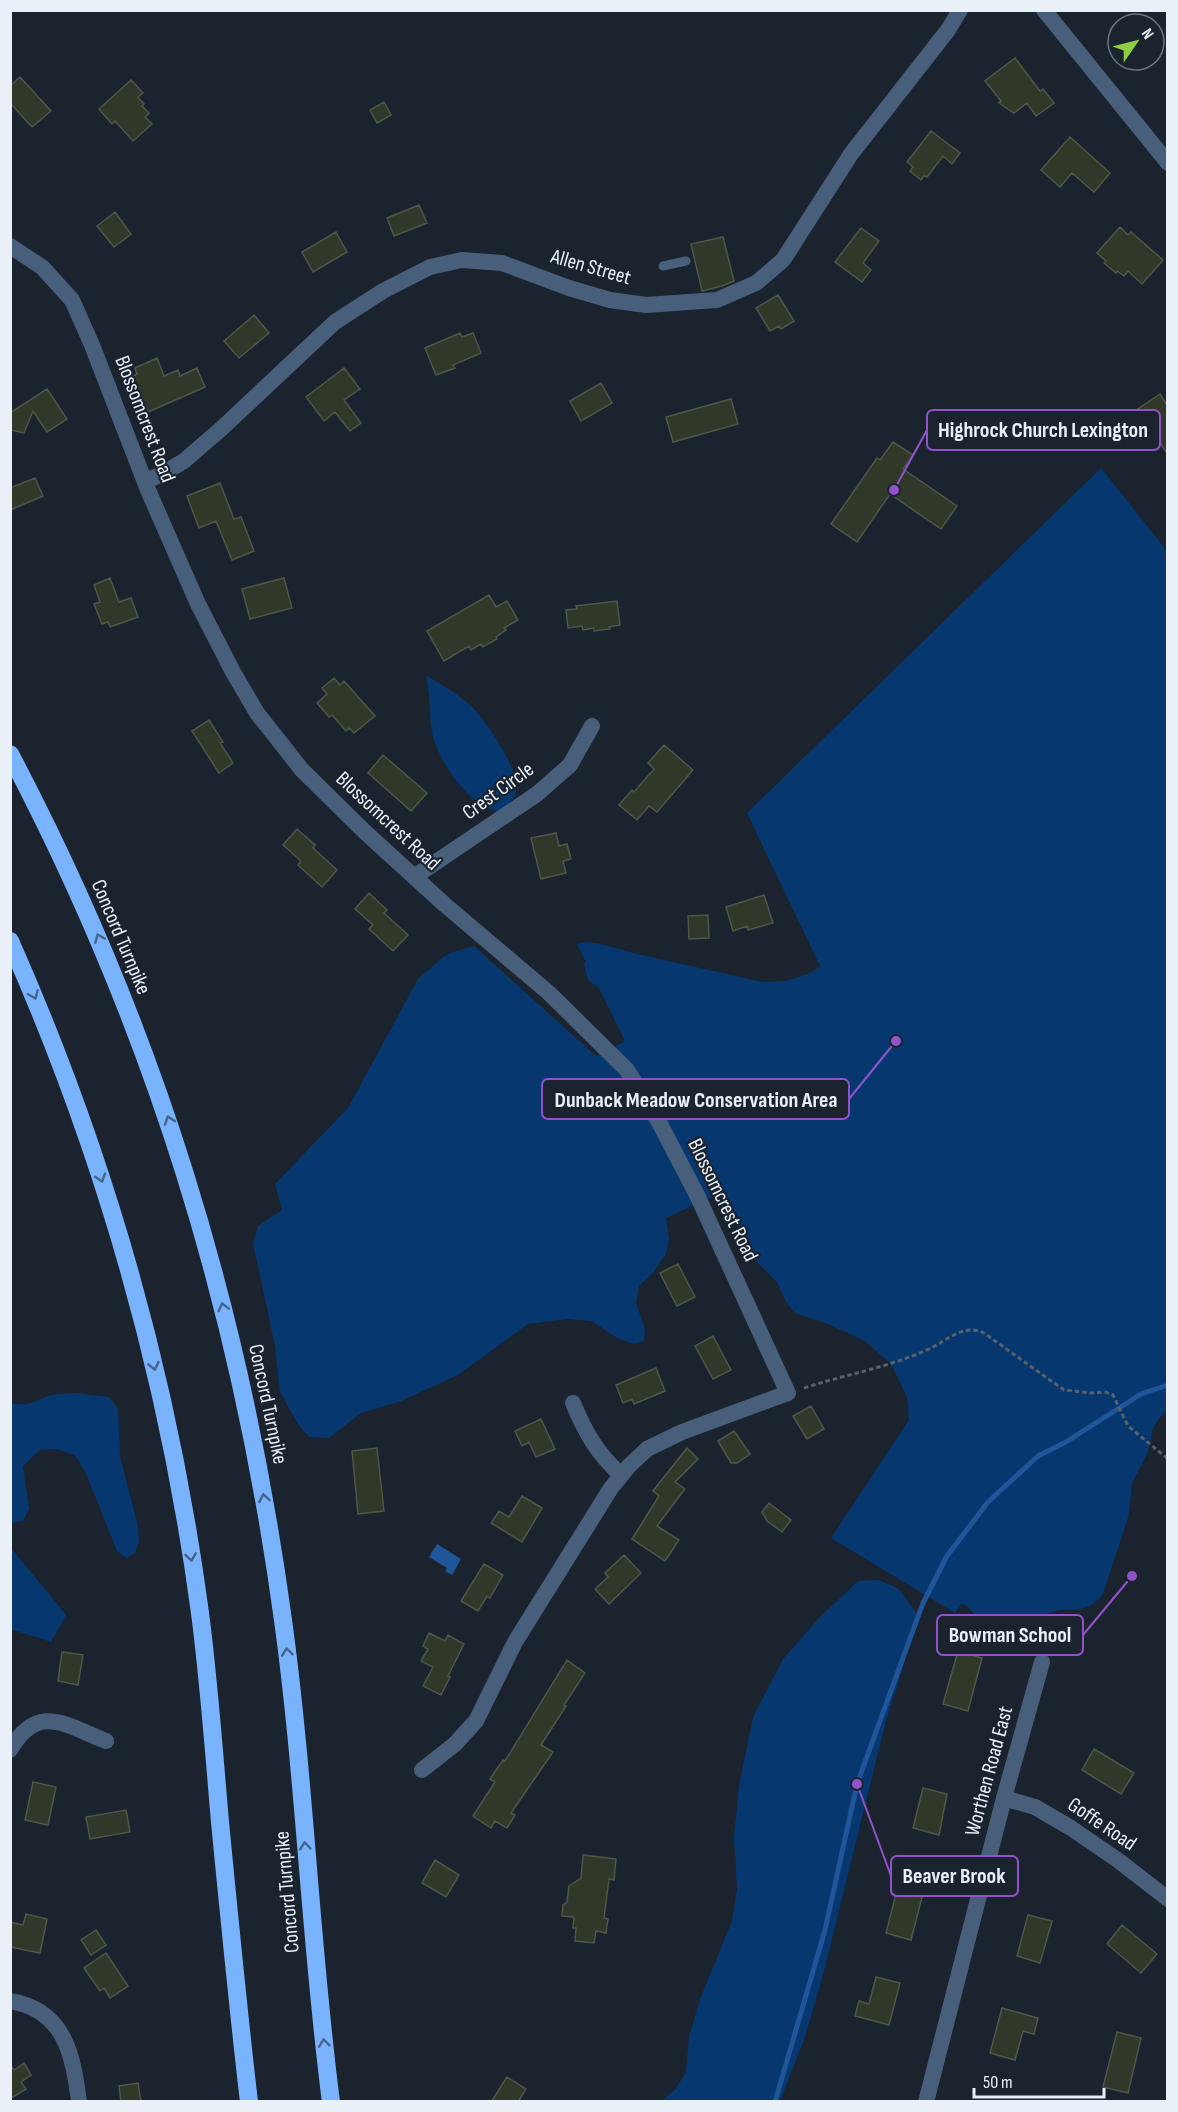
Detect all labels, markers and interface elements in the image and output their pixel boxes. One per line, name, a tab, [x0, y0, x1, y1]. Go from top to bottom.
north arrow	[1106, 12, 1166, 72]
text: N	[1137, 25, 1157, 43]
street label: Allen Street	[547, 243, 634, 290]
street label: Blossomcrest Road	[109, 352, 181, 486]
callout: Highrock Church Lexington	[927, 410, 1160, 450]
text: Highrock Church Lexington	[938, 417, 1148, 444]
street label: Crest Circle	[457, 757, 539, 825]
street label: Blossomcrest Road	[331, 766, 445, 876]
street label: Concord Turnpike	[86, 876, 156, 998]
one-way arrow	[94, 934, 106, 945]
one-way arrow	[27, 989, 39, 1000]
callout: Dunback Meadow Conservation Area	[542, 1079, 849, 1119]
text: Dunback Meadow Conservation Area	[555, 1087, 837, 1114]
one-way arrow	[163, 1115, 176, 1126]
street label: Blossomcrest Road	[682, 1134, 764, 1266]
one-way arrow	[94, 1172, 107, 1183]
one-way arrow	[218, 1303, 231, 1313]
street label: Concord Turnpike	[243, 1342, 293, 1466]
one-way arrow	[146, 1360, 159, 1370]
one-way arrow	[258, 1493, 271, 1503]
one-way arrow	[185, 1552, 197, 1561]
callout: Bowman School	[937, 1615, 1083, 1655]
text: Bowman School	[949, 1622, 1071, 1649]
one-way arrow	[281, 1647, 294, 1656]
street label: Worthen Road East	[960, 1703, 1018, 1839]
street label: Goffe Road	[1063, 1792, 1141, 1856]
street label: Concord Turnpike	[269, 1830, 305, 1954]
one-way arrow	[299, 1841, 312, 1850]
callout: Beaver Brook	[891, 1856, 1018, 1896]
text: Beaver Brook	[903, 1863, 1006, 1890]
one-way arrow	[318, 2039, 331, 2048]
scale bar	[974, 2061, 1104, 2099]
text: 50 m	[983, 2072, 1013, 2093]

